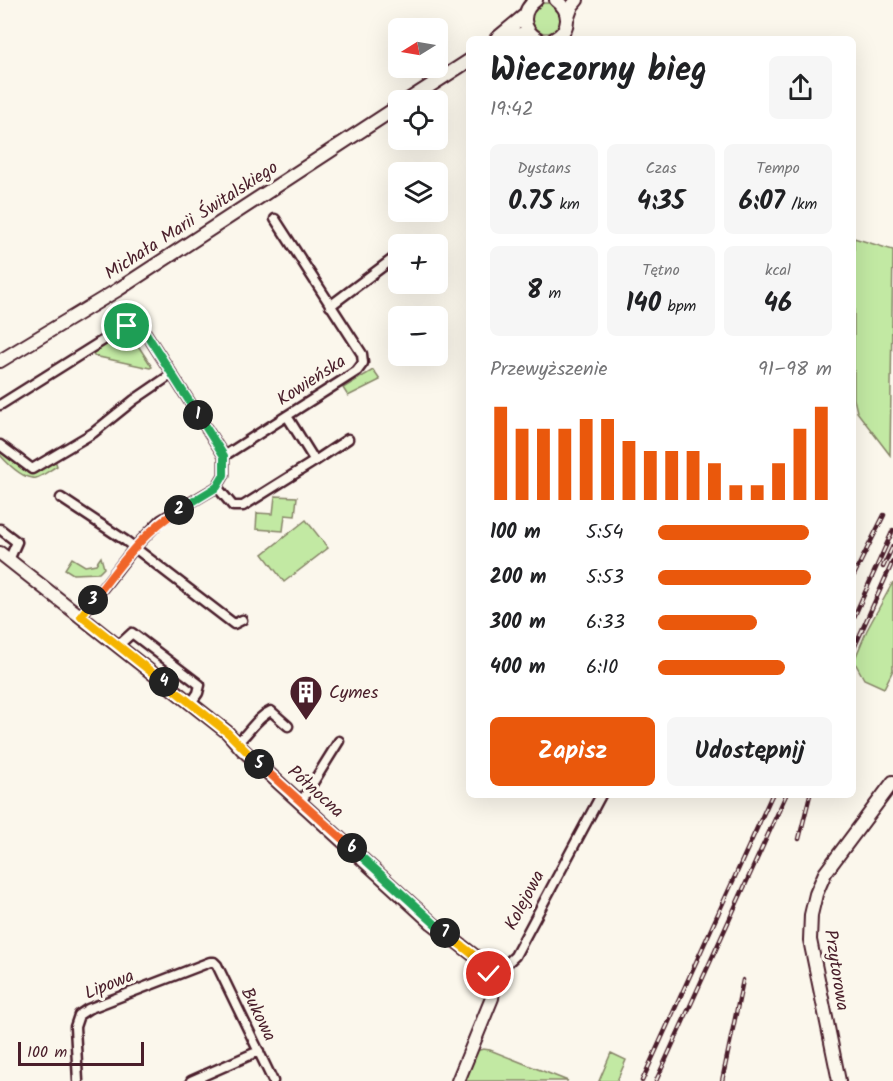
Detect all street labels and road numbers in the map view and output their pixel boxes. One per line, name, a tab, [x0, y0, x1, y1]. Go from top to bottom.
street label: Michała Marii Świtalskiego	[99, 154, 284, 288]
street label: Kowieńska	[271, 348, 352, 415]
street label: Północna	[280, 759, 350, 826]
street label: Kolejowa	[497, 865, 553, 936]
street label: Przytorowa	[815, 928, 856, 1013]
street label: Lipowa	[80, 962, 139, 1008]
street label: Bukowa	[232, 983, 283, 1047]

